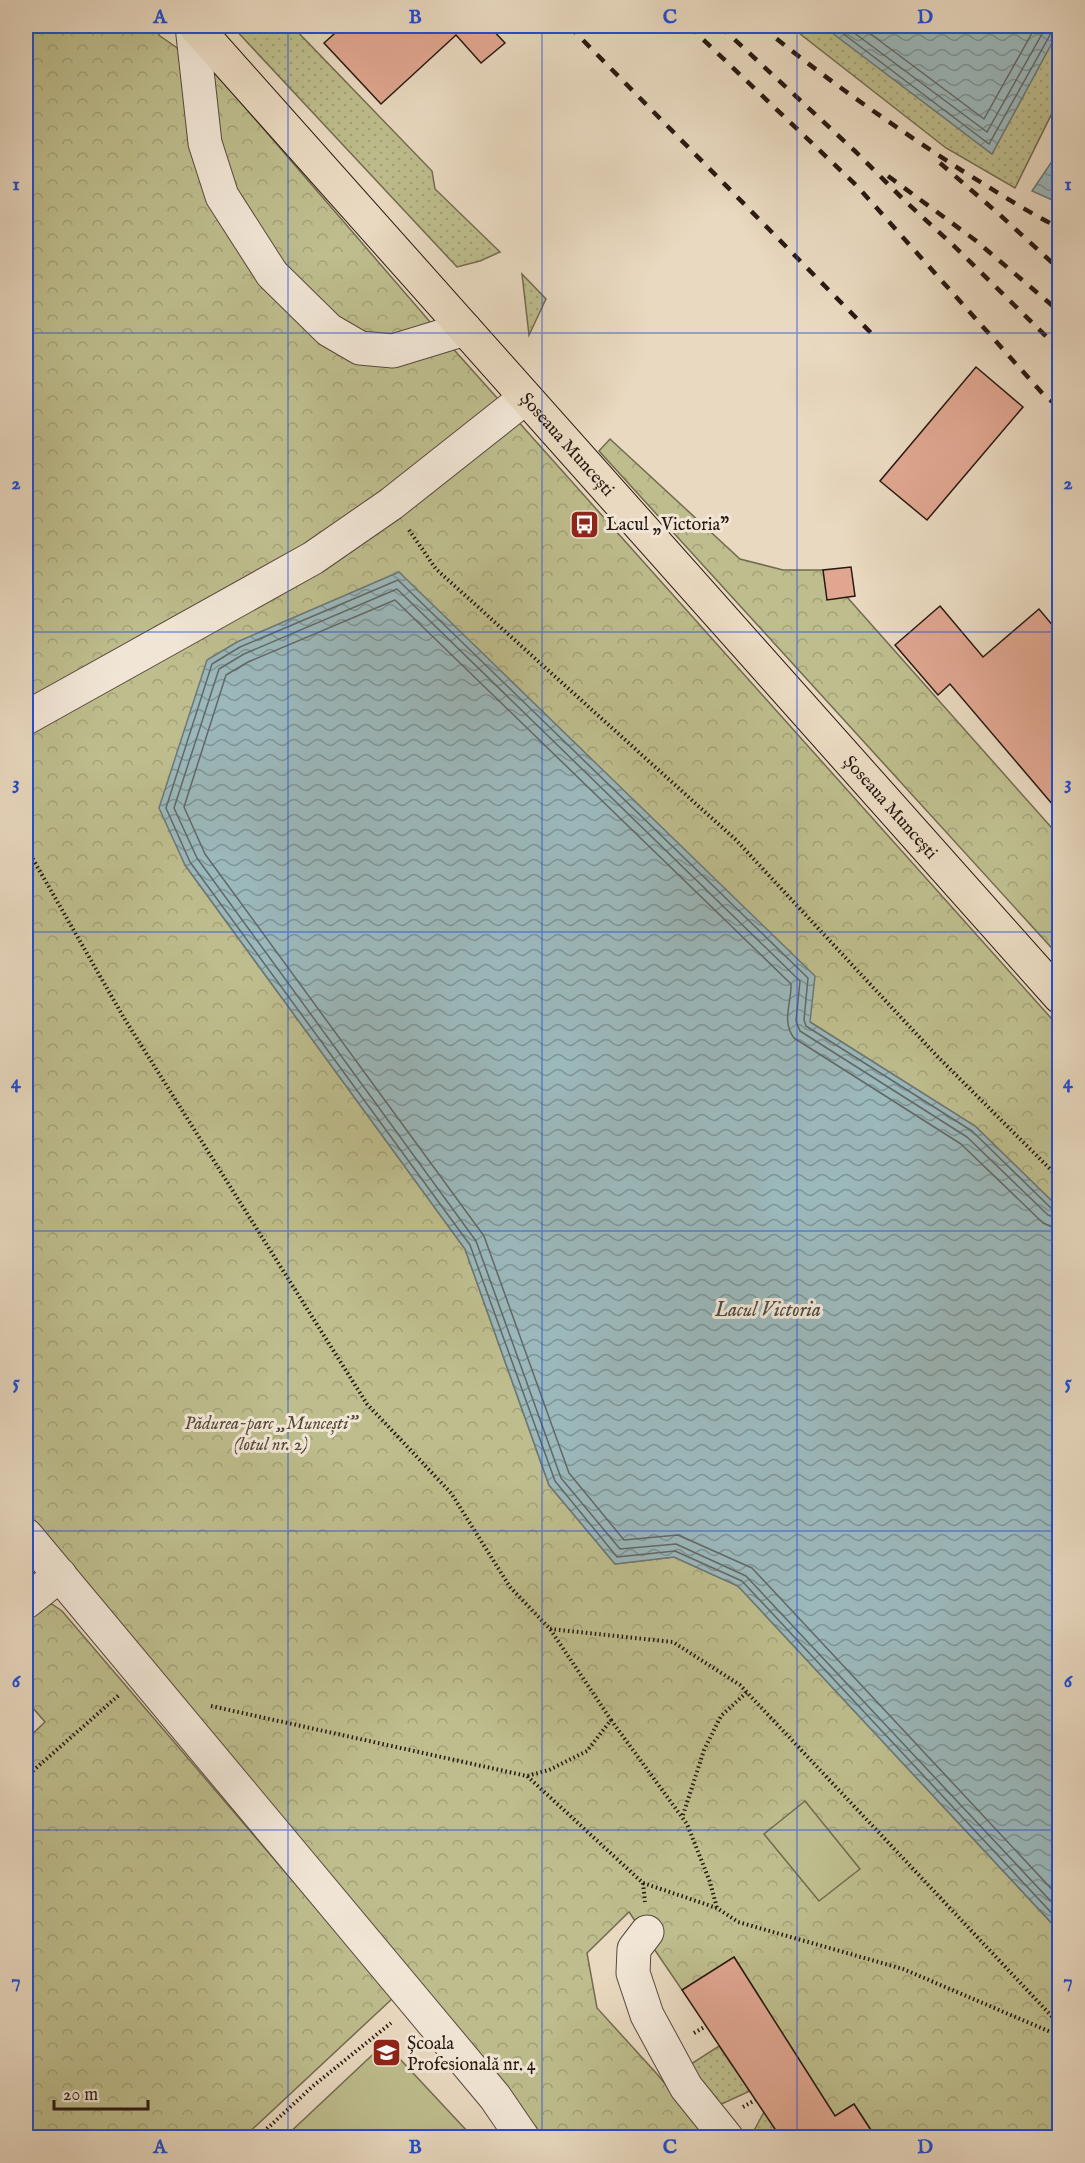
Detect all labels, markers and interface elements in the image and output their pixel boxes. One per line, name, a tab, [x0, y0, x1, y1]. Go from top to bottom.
text: A	[152, 5, 168, 30]
text: B	[408, 5, 422, 30]
text: C	[663, 5, 677, 30]
text: D	[917, 5, 933, 30]
text: 1	[12, 172, 20, 197]
text: 1	[1064, 172, 1072, 197]
street label: Șoseaua Muncești	[514, 388, 619, 502]
text: 2	[11, 471, 21, 496]
text: 2	[1063, 471, 1073, 496]
bus stop icon: Lacul „Victoria”	[569, 508, 601, 540]
place label: Lacul „Victoria”	[606, 514, 729, 537]
street label: Șoseaua Muncești	[837, 751, 942, 865]
text: 3	[12, 771, 20, 796]
text: 3	[1064, 771, 1072, 796]
text: 4	[11, 1070, 22, 1095]
text: 4	[1063, 1070, 1074, 1095]
water label: Lacul Victoria	[714, 1298, 821, 1323]
text: 5	[12, 1370, 20, 1395]
text: 5	[1064, 1370, 1072, 1395]
park label: Pădurea-parc „Muncești” (lotul nr. 2)	[185, 1413, 359, 1457]
text: 6	[12, 1669, 22, 1694]
text: 6	[1064, 1669, 1074, 1694]
text: 7	[11, 1969, 21, 1994]
text: 7	[1063, 1969, 1073, 1994]
place label: Școala Profesională nr. 4	[407, 2033, 536, 2077]
school or university icon: Școala Profesională nr. 4	[370, 2037, 402, 2069]
scale bar	[54, 2073, 148, 2111]
text: 20 m	[63, 2084, 98, 2107]
text: A	[152, 2135, 168, 2160]
text: B	[408, 2135, 422, 2160]
text: C	[663, 2135, 677, 2160]
text: D	[917, 2135, 933, 2160]

